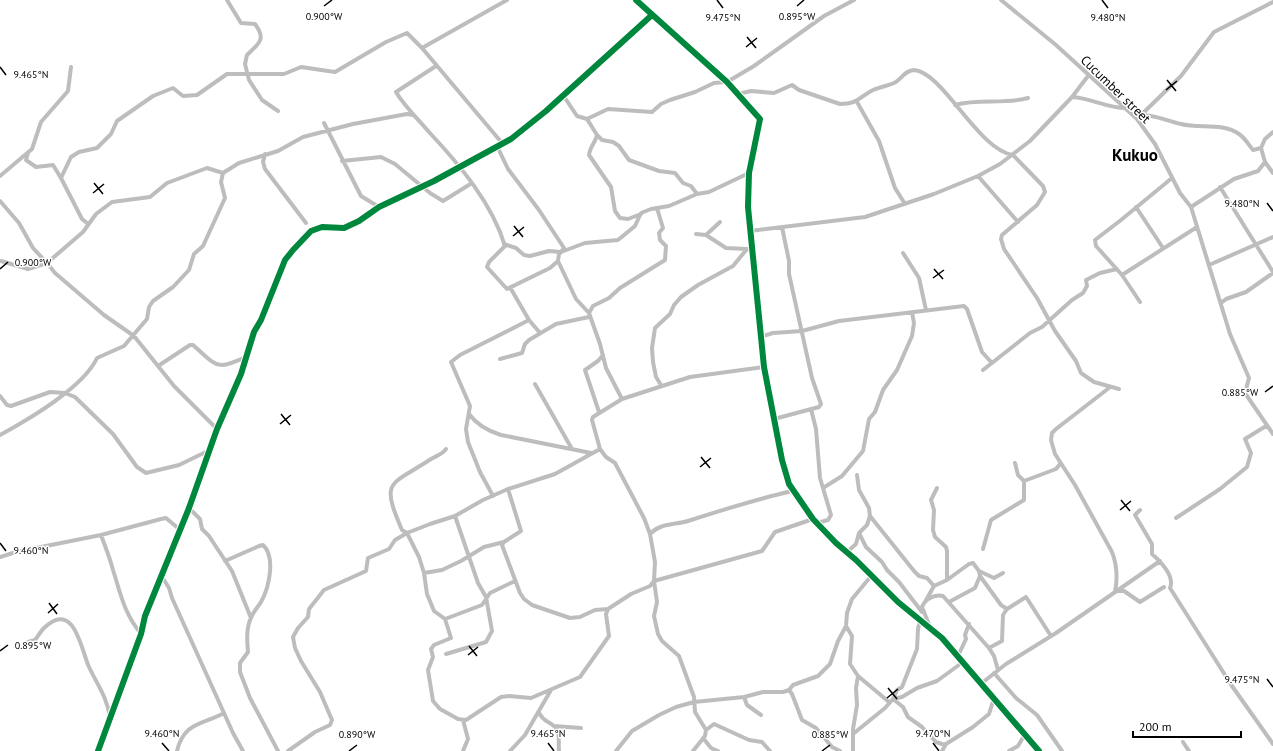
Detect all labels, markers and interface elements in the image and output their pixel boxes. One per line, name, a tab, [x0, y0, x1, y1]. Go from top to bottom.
text: 0.900°W	[306, 10, 343, 23]
text: 0.895°W	[779, 10, 816, 23]
text: 9.475°N	[706, 11, 740, 24]
text: 9.480°N	[1091, 11, 1125, 24]
street label: Cucumber street	[1077, 52, 1155, 127]
text: 9.465°N	[14, 68, 48, 81]
district label: Kukuo	[1112, 144, 1158, 166]
text: 9.480°N	[1225, 197, 1259, 210]
text: 0.900°W	[15, 256, 52, 269]
text: 0.885°W	[1222, 386, 1259, 399]
text: 9.460°N	[14, 544, 48, 557]
text: 0.895°W	[15, 639, 52, 652]
text: 9.475°N	[1225, 673, 1259, 686]
scale bar	[1133, 713, 1241, 739]
text: 200 m	[1139, 719, 1172, 734]
text: 9.460°N	[145, 727, 179, 740]
text: 9.465°N	[531, 727, 565, 740]
text: 9.470°N	[916, 727, 950, 740]
text: 0.890°W	[339, 728, 376, 741]
text: 0.885°W	[812, 728, 849, 741]

